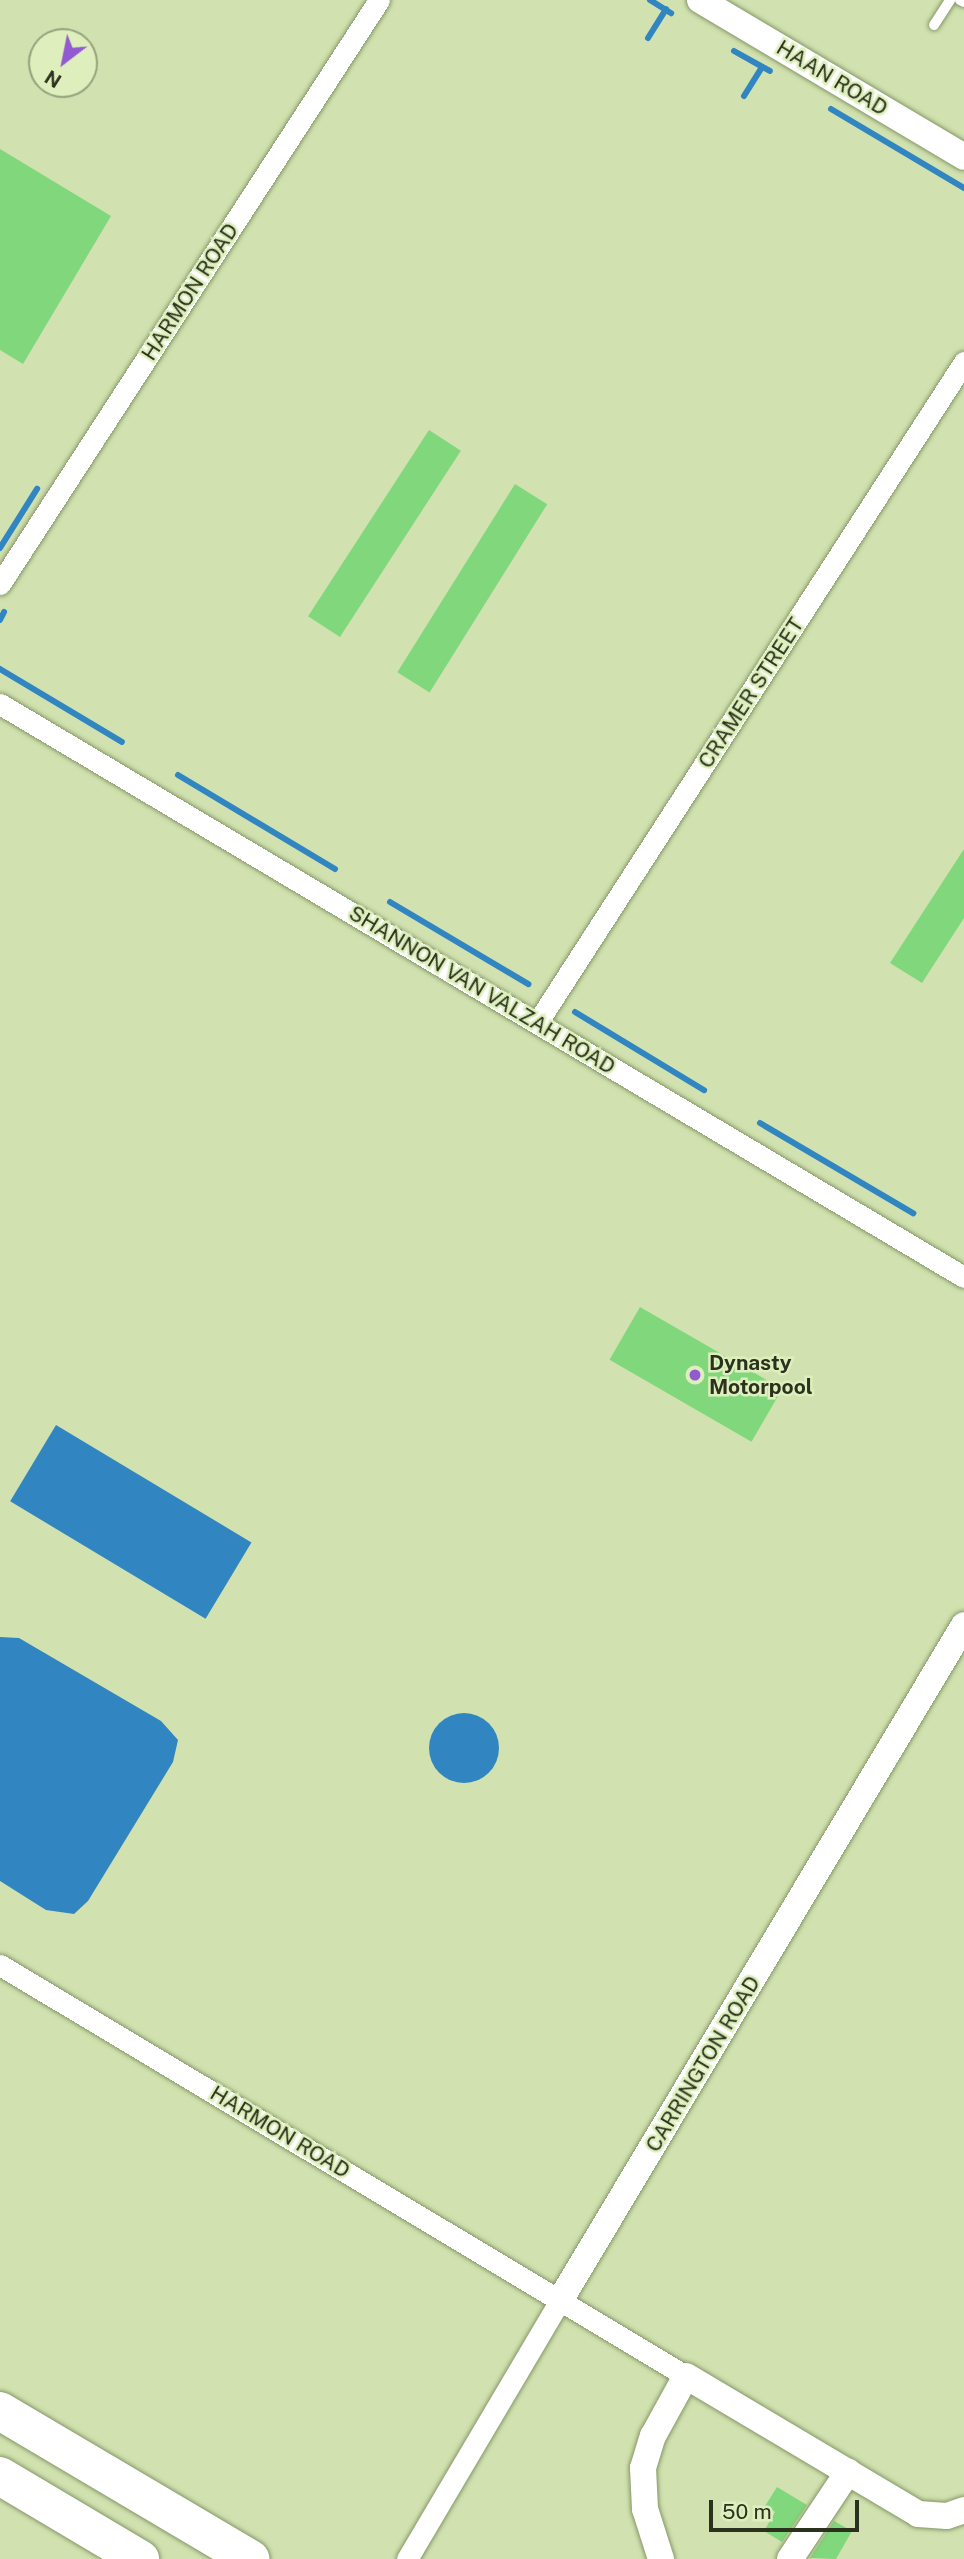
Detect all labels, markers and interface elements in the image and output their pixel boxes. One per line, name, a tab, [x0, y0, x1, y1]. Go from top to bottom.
north arrow	[28, 28, 98, 98]
street label: HAAN ROAD	[772, 35, 892, 121]
text: N	[41, 66, 65, 92]
street label: HARMON ROAD	[136, 219, 244, 365]
street label: CRAMER STREET	[693, 613, 809, 773]
street label: SHANNON VAN VALZAH ROAD	[344, 900, 620, 1080]
place label: Dynasty Motorpool	[709, 1350, 813, 1400]
marker: Dynasty Motorpool	[687, 1367, 703, 1383]
street label: CARRINGTON ROAD	[641, 1972, 765, 2156]
street label: HARMON ROAD	[206, 2080, 354, 2184]
scale bar	[712, 2486, 862, 2530]
text: 50 m	[722, 2499, 772, 2524]

